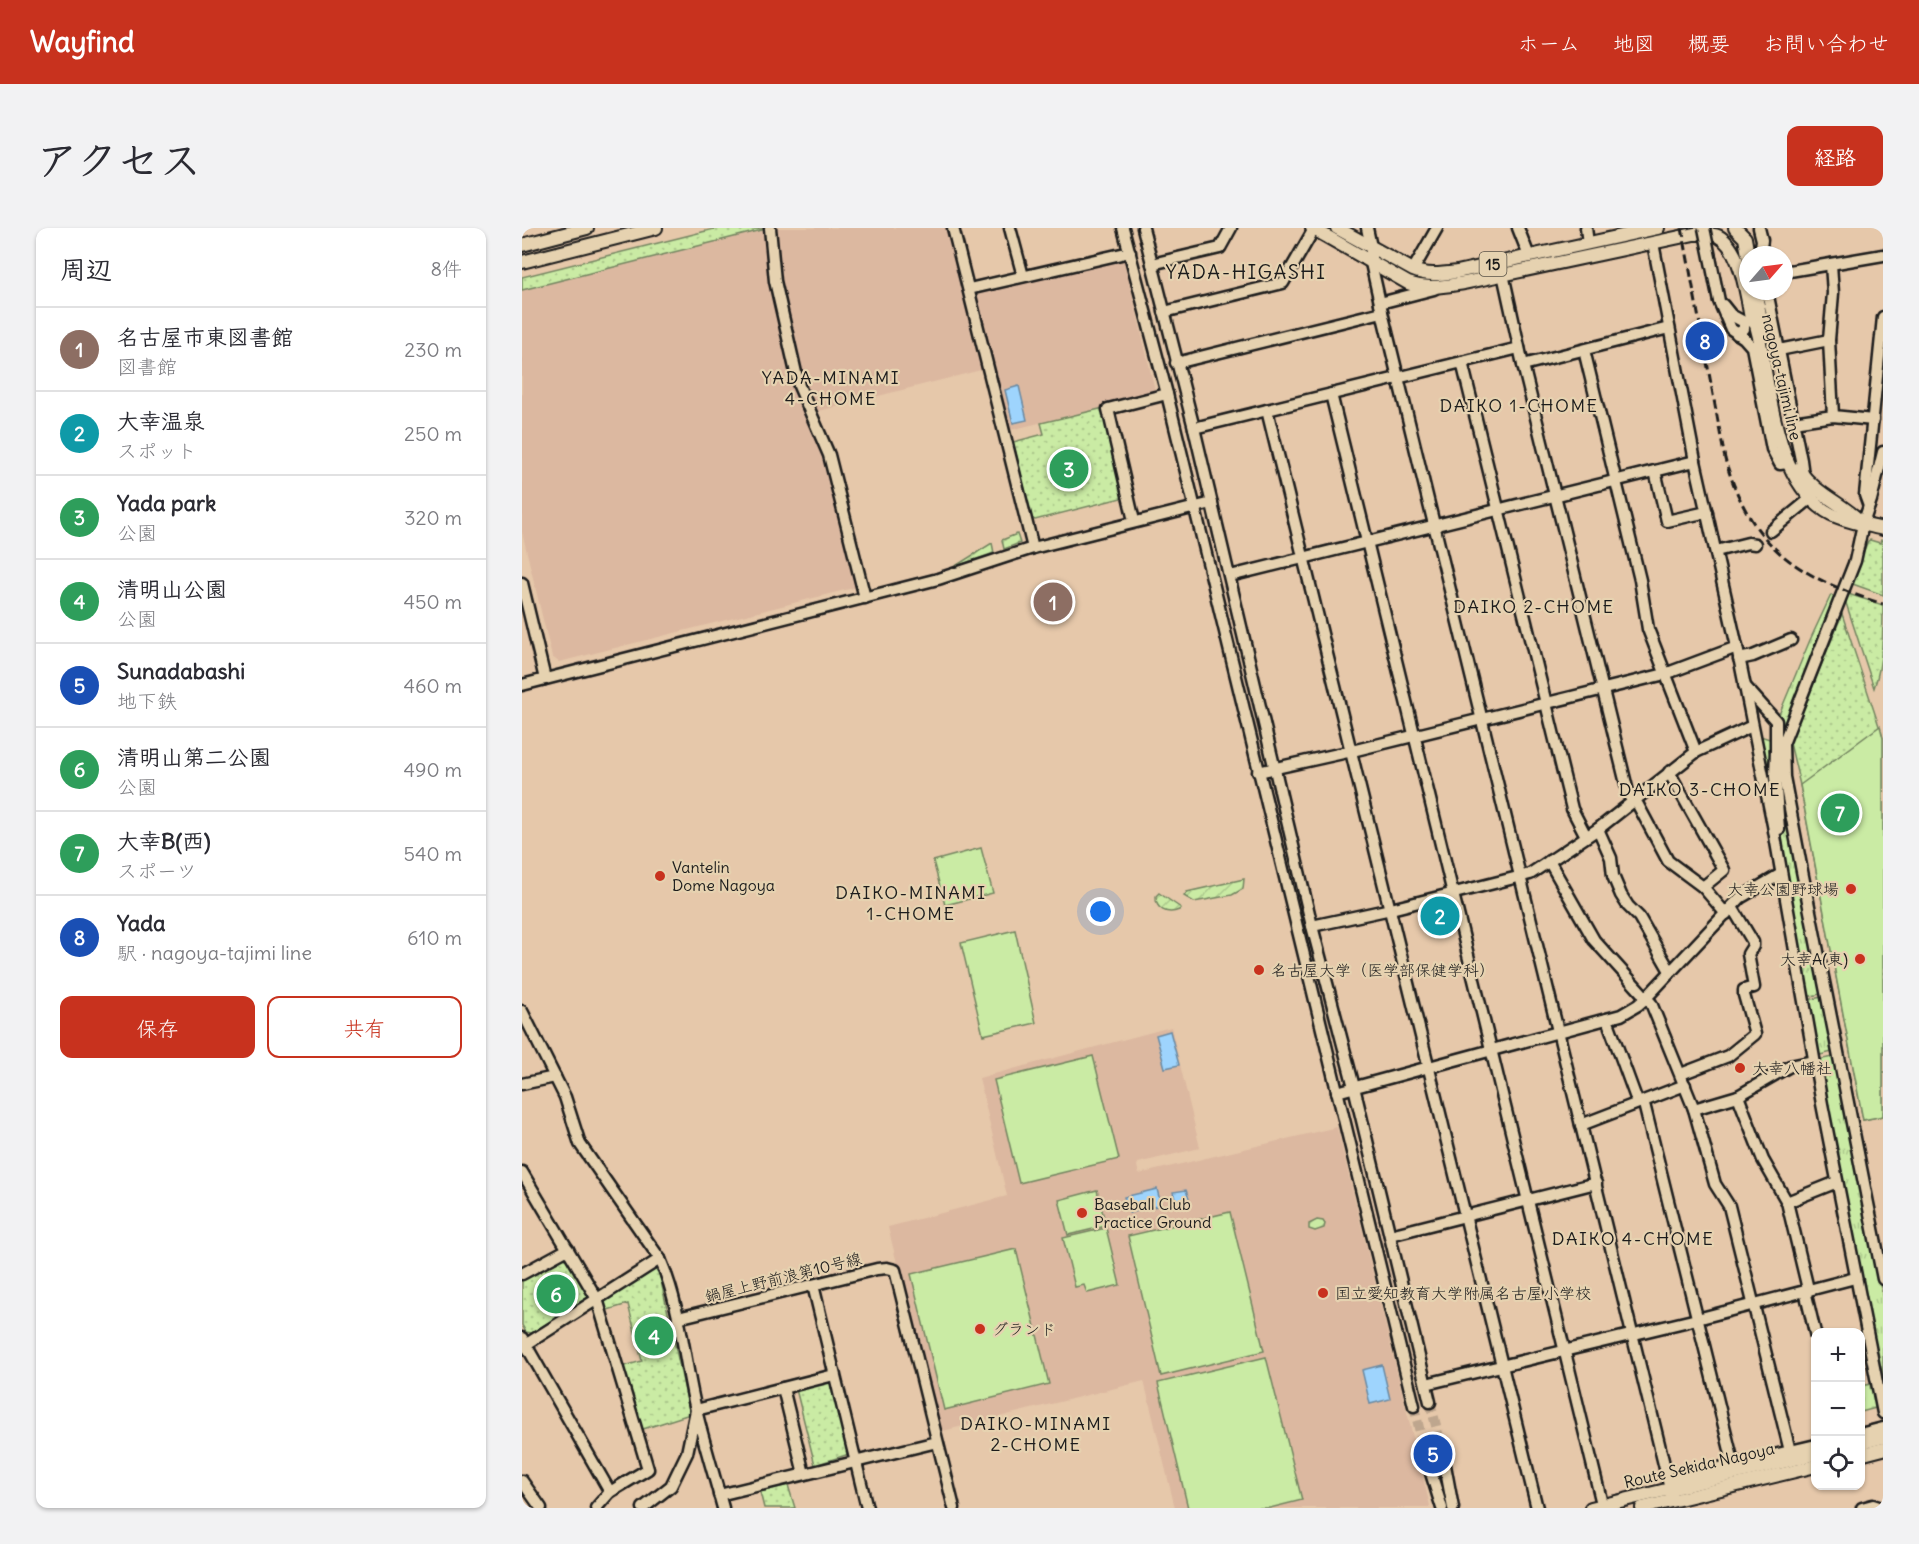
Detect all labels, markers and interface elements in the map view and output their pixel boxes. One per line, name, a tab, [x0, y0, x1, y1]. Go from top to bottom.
text: Wayfind	[30, 24, 134, 60]
text: ホーム	[1518, 30, 1580, 57]
text: 地図	[1613, 30, 1655, 57]
text: 概要	[1688, 30, 1730, 57]
text: お問い合わせ	[1763, 30, 1889, 57]
button: 経路	[1787, 126, 1883, 186]
text: アクセス	[36, 134, 201, 186]
north arrow	[1739, 246, 1793, 300]
road number: 15	[1480, 252, 1506, 276]
text: 周辺	[60, 253, 112, 286]
text: 8件	[430, 256, 462, 281]
district label: YADA-HIGASHI	[1166, 259, 1326, 284]
street label: nagoya-tajimi line	[1758, 312, 1806, 442]
pin: 8	[1686, 318, 1724, 364]
text: 名古屋市東図書館	[117, 323, 293, 351]
text: 1	[76, 337, 83, 362]
text: 230 m	[404, 337, 462, 362]
text: 図書館	[117, 354, 177, 379]
district label: YADA-MINAMI 4-CHOME	[762, 366, 900, 410]
district label: DAIKO 1-CHOME	[1439, 394, 1599, 417]
text: 大幸温泉	[117, 407, 205, 435]
text: 2	[74, 421, 85, 446]
text: 250 m	[404, 421, 462, 446]
text: スポット	[117, 438, 197, 463]
pin: 3	[1050, 446, 1088, 492]
text: Yada park	[117, 489, 216, 517]
text: 3	[74, 505, 85, 530]
text: 320 m	[404, 505, 462, 530]
text: 公園	[117, 520, 157, 545]
text: 清明山公園	[117, 575, 227, 603]
pin: 1	[1034, 580, 1072, 625]
text: 4	[74, 589, 85, 614]
text: 450 m	[403, 589, 462, 614]
district label: DAIKO 2-CHOME	[1453, 595, 1615, 618]
text: 公園	[117, 606, 157, 631]
text: Sunadabashi	[117, 657, 245, 685]
text: 5	[74, 673, 85, 698]
text: 460 m	[403, 673, 462, 698]
text: 地下鉄	[117, 688, 177, 713]
text: 清明山第二公園	[117, 743, 271, 771]
text: 6	[74, 757, 85, 782]
text: 490 m	[403, 757, 462, 782]
text: 公園	[117, 774, 157, 799]
district label: DAIKO 3-CHOME	[1619, 778, 1781, 801]
pin: 7	[1820, 790, 1860, 836]
text: 大幸B(西)	[117, 827, 211, 855]
text: 7	[75, 841, 84, 866]
text: 540 m	[403, 841, 462, 866]
place label: Vantelin Dome Nagoya	[672, 857, 775, 895]
text: スポーツ	[117, 858, 197, 883]
marker: Vantelin Dome Nagoya	[653, 869, 667, 883]
place label: 大幸公園野球場	[1727, 879, 1839, 899]
district label: DAIKO-MINAMI 1-CHOME	[835, 881, 987, 925]
marker: 大幸公園野球場	[1844, 882, 1858, 896]
pin: 2	[1420, 894, 1460, 938]
your location	[1086, 897, 1115, 926]
text: Yada	[117, 909, 166, 937]
text: 8	[74, 925, 85, 950]
text: 610 m	[407, 925, 462, 950]
text: 駅 · nagoya-tajimi line	[117, 940, 312, 965]
place label: 大幸A(東)	[1780, 949, 1848, 969]
marker: 大幸A(東)	[1853, 952, 1867, 966]
place label: 名古屋大学（医学部保健学科）	[1271, 960, 1495, 980]
marker: 名古屋大学（医学部保健学科）	[1252, 963, 1266, 977]
button: 保存	[60, 996, 255, 1058]
button: 共有	[267, 996, 462, 1058]
place label: 大幸八幡社	[1752, 1058, 1832, 1078]
marker: 大幸八幡社	[1733, 1061, 1747, 1075]
place label: Baseball Club Practice Ground	[1094, 1194, 1211, 1232]
marker: Baseball Club Practice Ground	[1075, 1206, 1089, 1220]
district label: DAIKO 4-CHOME	[1552, 1227, 1714, 1250]
street label: 鍋屋上野前浪第10号線	[703, 1248, 863, 1306]
pin: 6	[537, 1272, 576, 1316]
place label: 国立愛知教育大学附属名古屋小学校	[1335, 1283, 1591, 1303]
marker: 国立愛知教育大学附属名古屋小学校	[1316, 1286, 1330, 1300]
pin: 4	[634, 1314, 674, 1358]
place label: グランド	[992, 1319, 1056, 1339]
marker: グランド	[973, 1322, 987, 1336]
map controls	[1811, 1328, 1865, 1490]
button: +	[1811, 1328, 1865, 1382]
button: −	[1811, 1382, 1865, 1436]
district label: DAIKO-MINAMI 2-CHOME	[960, 1412, 1112, 1456]
pin: 5	[1414, 1432, 1452, 1476]
button: locate	[1811, 1436, 1865, 1490]
street label: Route Sekida Nagoya	[1622, 1438, 1776, 1492]

